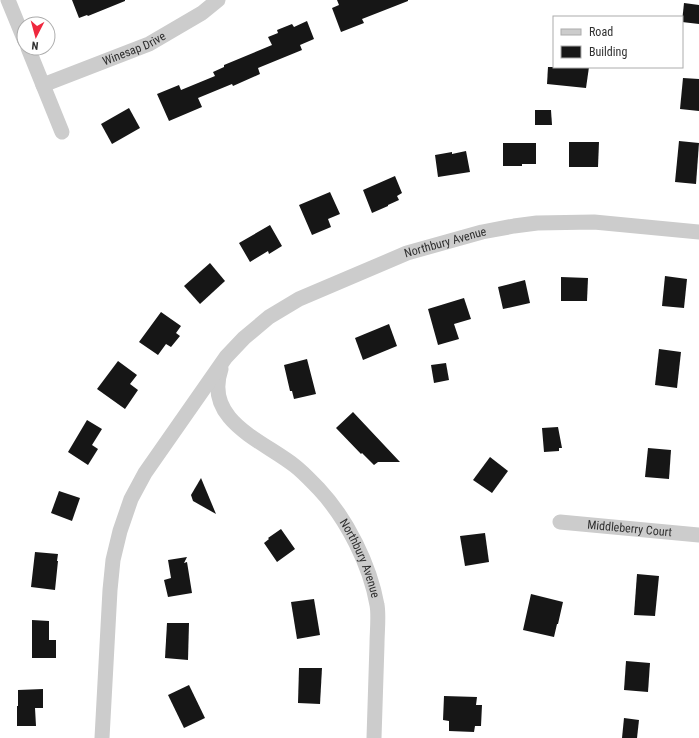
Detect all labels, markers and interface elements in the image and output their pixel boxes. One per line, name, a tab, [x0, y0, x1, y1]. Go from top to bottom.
north arrow	[16, 16, 56, 56]
legend	[553, 16, 683, 68]
text: Road	[589, 25, 613, 39]
street label: Winesap Drive	[101, 29, 168, 68]
text: N	[31, 39, 39, 52]
text: Building	[589, 45, 627, 59]
street label: Northbury Avenue	[403, 224, 488, 260]
street label: Northbury Avenue	[337, 516, 382, 600]
street label: Middleberry Court	[587, 518, 673, 539]

